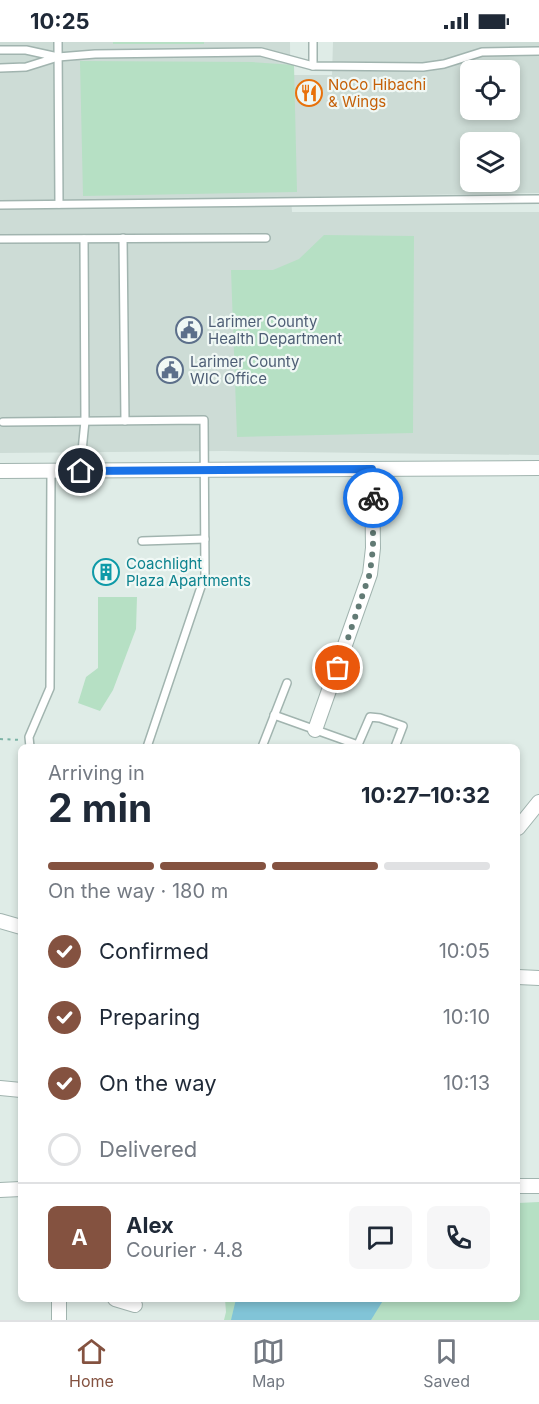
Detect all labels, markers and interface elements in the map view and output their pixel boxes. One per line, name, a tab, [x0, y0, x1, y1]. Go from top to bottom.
text: 10:25	[30, 8, 90, 34]
map controls	[460, 60, 520, 192]
button: locate	[460, 60, 520, 120]
place label: NoCo Hibachi & Wings	[328, 75, 426, 111]
restaurant icon: NoCo Hibachi & Wings	[294, 78, 324, 108]
button: layers	[460, 132, 520, 192]
place label: Larimer County Health Department	[208, 312, 342, 348]
public building icon: Larimer County Health Department	[174, 315, 204, 345]
place label: Larimer County WIC Office	[190, 352, 300, 388]
public building icon: Larimer County WIC Office	[155, 355, 185, 385]
pin	[55, 445, 106, 496]
icon: home	[64, 454, 97, 487]
courier	[343, 468, 403, 528]
icon: bike	[357, 482, 390, 515]
place label: Coachlight Plaza Apartments	[126, 554, 251, 590]
building icon: Coachlight Plaza Apartments	[91, 557, 121, 587]
pin	[312, 642, 363, 693]
icon: bag	[321, 651, 354, 684]
text: Arriving in	[48, 761, 145, 785]
text: 10:27–10:32	[361, 782, 490, 808]
text: 2 min	[48, 784, 152, 831]
text: On the way · 180 m	[48, 879, 228, 903]
icon: check	[48, 935, 81, 968]
text: Confirmed	[99, 938, 209, 964]
text: 10:05	[439, 939, 490, 963]
icon: check	[48, 1001, 81, 1034]
text: Preparing	[99, 1004, 200, 1030]
text: 10:10	[443, 1005, 490, 1029]
icon: check	[48, 1067, 81, 1100]
text: On the way	[99, 1070, 217, 1096]
text: 10:13	[443, 1071, 490, 1095]
text: Delivered	[99, 1136, 197, 1162]
button: chat	[349, 1206, 412, 1269]
button: phone	[427, 1206, 490, 1269]
text: Alex	[126, 1212, 174, 1238]
text: A	[71, 1224, 88, 1250]
text: Courier · 4.8	[126, 1238, 243, 1262]
tab: Home	[69, 1335, 114, 1391]
tab: Map	[252, 1335, 285, 1391]
tab: Saved	[423, 1335, 470, 1391]

